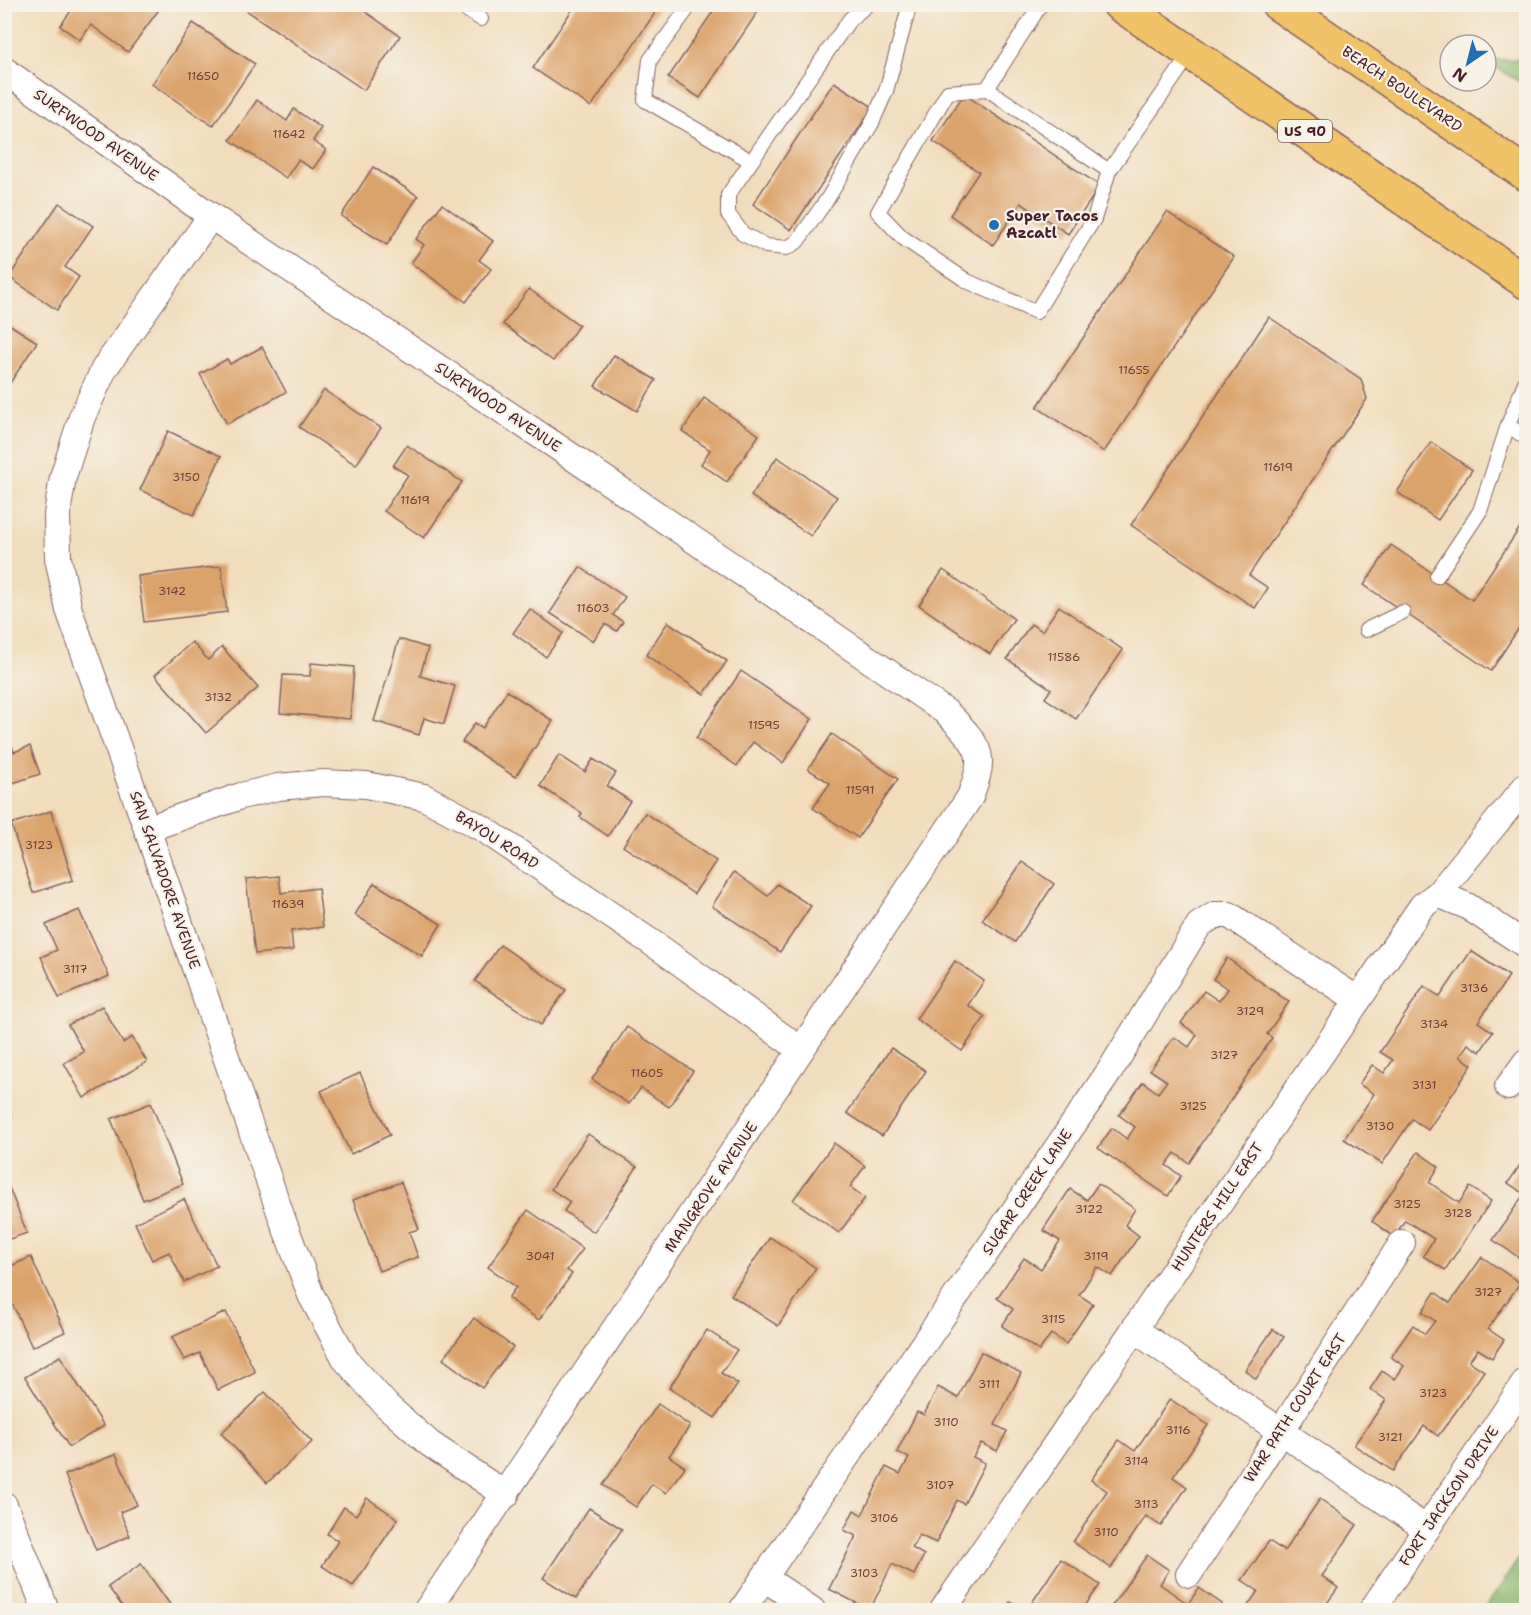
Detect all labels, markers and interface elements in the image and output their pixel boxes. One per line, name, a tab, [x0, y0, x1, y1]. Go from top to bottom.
north arrow	[1438, 33, 1498, 93]
street label: BEACH BOULEVARD	[1338, 41, 1466, 137]
text: N	[1448, 63, 1471, 87]
house number: 11650	[187, 68, 219, 84]
street label: SURFWOOD AVENUE	[30, 84, 162, 186]
road number: US 90	[1278, 120, 1332, 142]
house number: 11642	[272, 126, 306, 142]
place label: Super Tacos Azcatl	[1006, 206, 1099, 243]
marker: Super Tacos Azcatl	[987, 218, 1001, 232]
street label: SURFWOOD AVENUE	[431, 357, 565, 457]
house number: 11655	[1118, 362, 1150, 378]
house number: 11619	[1263, 459, 1293, 475]
house number: 3150	[172, 469, 200, 485]
house number: 11619	[400, 492, 430, 508]
house number: 3142	[158, 583, 186, 599]
house number: 11603	[576, 600, 610, 616]
house number: 11586	[1048, 649, 1080, 665]
house number: 3132	[204, 689, 232, 705]
house number: 11595	[748, 717, 780, 733]
house number: 11591	[845, 782, 875, 798]
street label: SAN SALVADORE AVENUE	[125, 788, 205, 972]
street label: BAYOU ROAD	[451, 806, 543, 874]
house number: 3123	[25, 837, 53, 853]
house number: 11639	[271, 896, 305, 912]
house number: 3117	[62, 961, 88, 977]
house number: 3136	[1460, 980, 1488, 996]
house number: 3129	[1236, 1003, 1264, 1019]
house number: 3134	[1420, 1016, 1448, 1032]
house number: 3127	[1210, 1047, 1238, 1063]
house number: 11605	[631, 1065, 663, 1081]
house number: 3131	[1412, 1077, 1436, 1093]
house number: 3125	[1179, 1098, 1207, 1114]
street label: MANGROVE AVENUE	[660, 1118, 762, 1256]
house number: 3130	[1366, 1118, 1394, 1134]
street label: SUGAR CREEK LANE	[977, 1125, 1077, 1259]
street label: HUNTERS HILL EAST	[1166, 1139, 1268, 1275]
house number: 3125	[1393, 1196, 1421, 1212]
house number: 3122	[1075, 1201, 1103, 1217]
house number: 3128	[1444, 1205, 1472, 1221]
house number: 3041	[525, 1248, 555, 1264]
house number: 3119	[1083, 1248, 1109, 1264]
house number: 3127	[1474, 1284, 1502, 1300]
house number: 3115	[1041, 1311, 1065, 1327]
street label: WAR PATH COURT EAST	[1239, 1330, 1351, 1486]
house number: 3111	[978, 1376, 1000, 1392]
house number: 3123	[1419, 1385, 1447, 1401]
house number: 3110	[933, 1414, 959, 1430]
house number: 3116	[1165, 1422, 1191, 1438]
street label: FORT JACKSON DRIVE	[1395, 1422, 1503, 1570]
house number: 3121	[1378, 1429, 1402, 1445]
house number: 3114	[1123, 1453, 1149, 1469]
house number: 3107	[926, 1477, 954, 1493]
house number: 3113	[1133, 1496, 1159, 1512]
house number: 3106	[869, 1510, 899, 1526]
house number: 3110	[1093, 1524, 1119, 1540]
house number: 3103	[850, 1565, 878, 1581]

